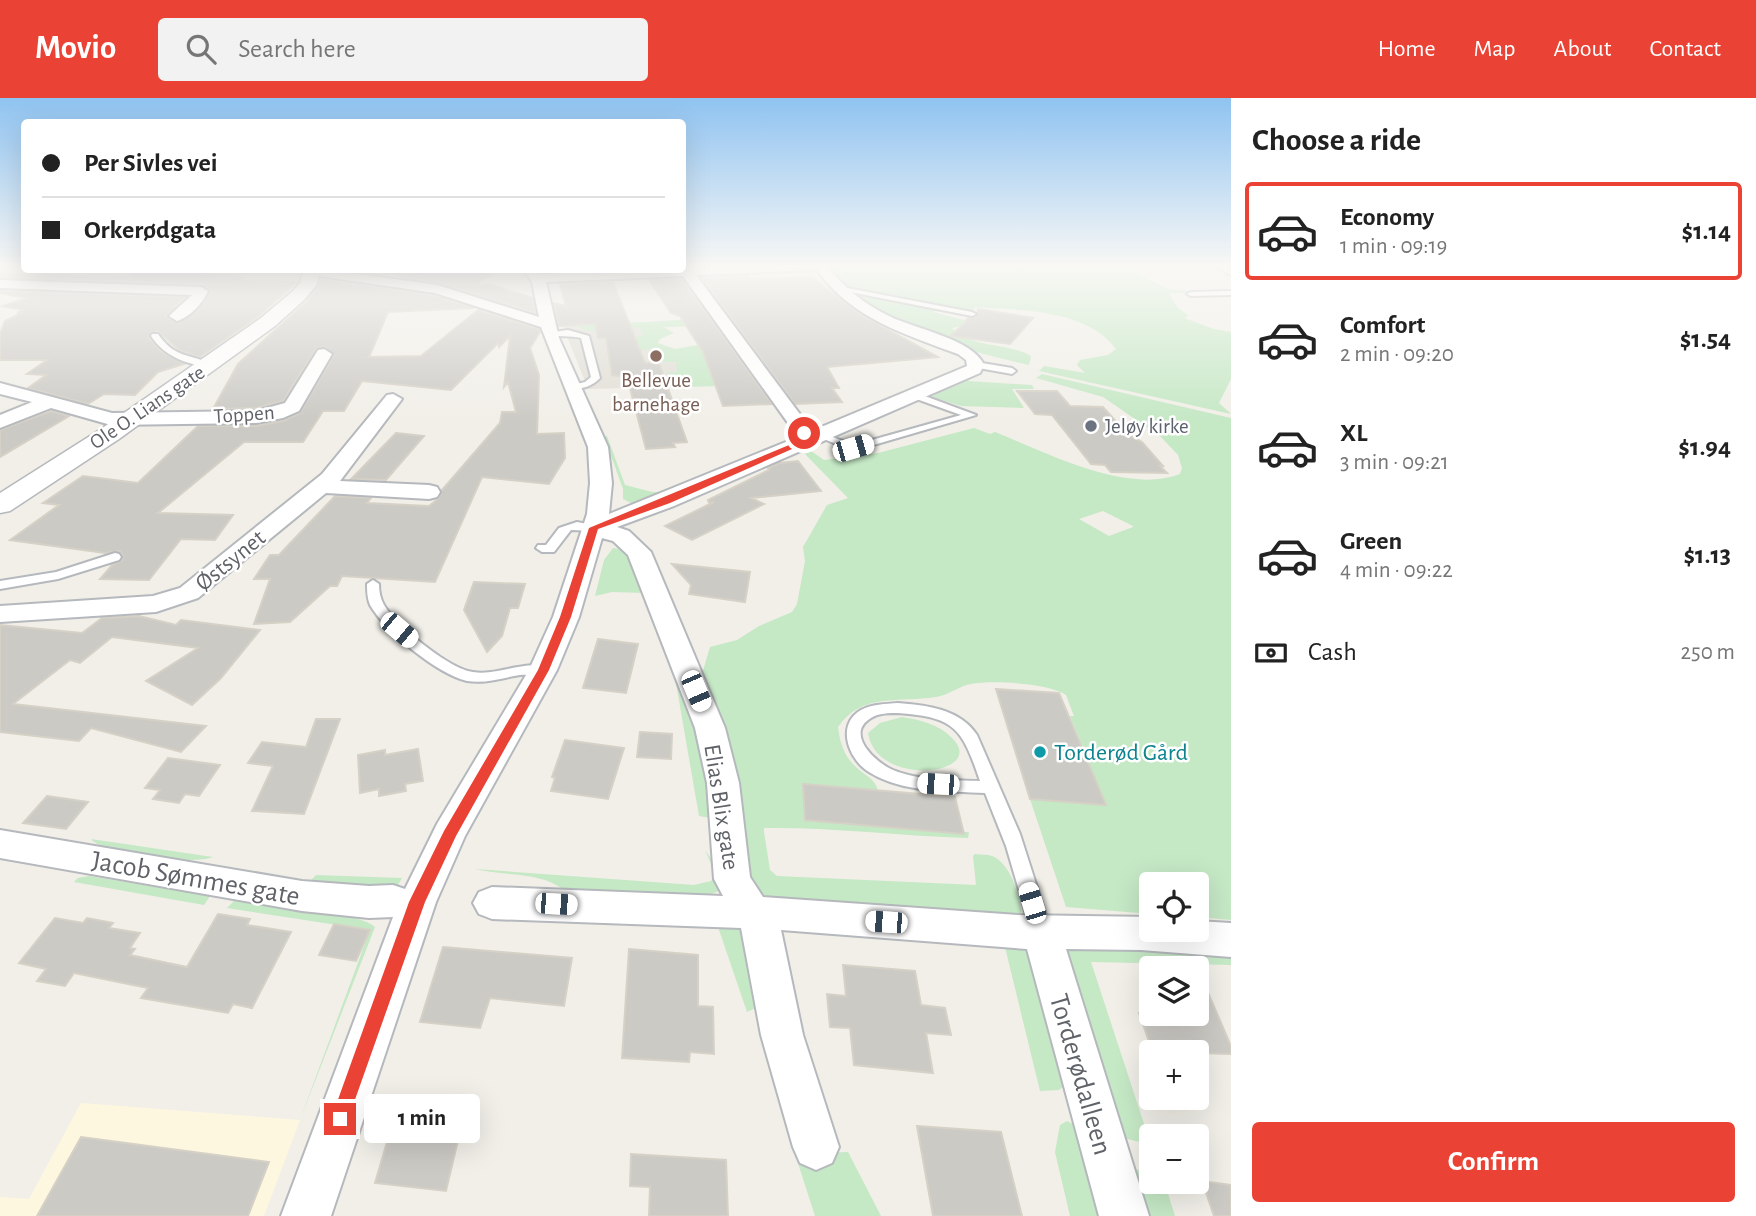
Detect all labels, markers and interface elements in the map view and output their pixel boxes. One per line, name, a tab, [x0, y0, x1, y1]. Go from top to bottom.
search box	[158, 18, 648, 81]
icon: search	[182, 30, 220, 68]
text: Movio	[35, 32, 116, 65]
text: Search here	[238, 36, 356, 62]
text: Home	[1378, 37, 1436, 61]
text: Map	[1474, 37, 1516, 61]
text: About	[1554, 37, 1611, 61]
text: Contact	[1649, 37, 1721, 61]
text: Choose a ride	[1252, 124, 1421, 156]
text: Per Sivles vei	[84, 150, 217, 176]
icon: car	[1256, 200, 1319, 263]
text: Economy	[1340, 204, 1434, 230]
text: Orkerødgata	[84, 217, 216, 243]
text: $1.14	[1682, 218, 1731, 244]
text: 1 min · 09:19	[1340, 235, 1447, 258]
icon: car	[1256, 308, 1319, 371]
text: Comfort	[1340, 312, 1425, 338]
text: $1.54	[1680, 326, 1731, 352]
text: 2 min · 09:20	[1340, 343, 1454, 366]
marker: Bellevue barnehage	[648, 348, 664, 364]
street label: Ole O. Lians gate	[86, 361, 208, 453]
place label: Bellevue barnehage	[612, 370, 700, 415]
street label: Toppen	[213, 402, 275, 427]
place label: Jeløy kirke	[1105, 416, 1189, 437]
icon: car	[1256, 416, 1319, 479]
route start	[788, 417, 820, 449]
marker: Jeløy kirke	[1083, 418, 1099, 434]
text: XL	[1340, 420, 1367, 446]
car	[830, 432, 877, 464]
text: $1.94	[1678, 434, 1731, 460]
text: 3 min · 09:21	[1340, 451, 1449, 474]
icon: car	[1256, 524, 1319, 587]
street label: Østsynet	[191, 525, 270, 596]
text: Green	[1340, 528, 1402, 554]
text: $1.13	[1683, 542, 1731, 568]
text: 4 min · 09:22	[1340, 559, 1453, 582]
car	[377, 608, 422, 652]
icon: cash	[1252, 634, 1290, 672]
text: Cash	[1308, 639, 1357, 665]
text: 250 m	[1681, 641, 1735, 664]
car	[679, 668, 714, 714]
place label: Torderød Gård	[1054, 741, 1188, 765]
street label: Elias Blix gate	[699, 743, 743, 872]
marker: Torderød Gård	[1032, 744, 1048, 760]
car	[917, 772, 960, 796]
street label: Jacob Sømmes gate	[89, 847, 302, 911]
map controls	[1139, 872, 1209, 1194]
button: locate	[1139, 872, 1209, 942]
car	[1016, 880, 1049, 926]
car	[535, 892, 578, 916]
car	[865, 910, 908, 934]
button: layers	[1139, 956, 1209, 1026]
street label: Torderødalleen	[1044, 991, 1116, 1158]
button: +	[1139, 1040, 1209, 1110]
callout: 1 min	[364, 1094, 480, 1144]
route end	[324, 1103, 356, 1135]
text: 1 min	[398, 1107, 446, 1130]
button: Confirm	[1252, 1122, 1735, 1202]
button: −	[1139, 1124, 1209, 1194]

